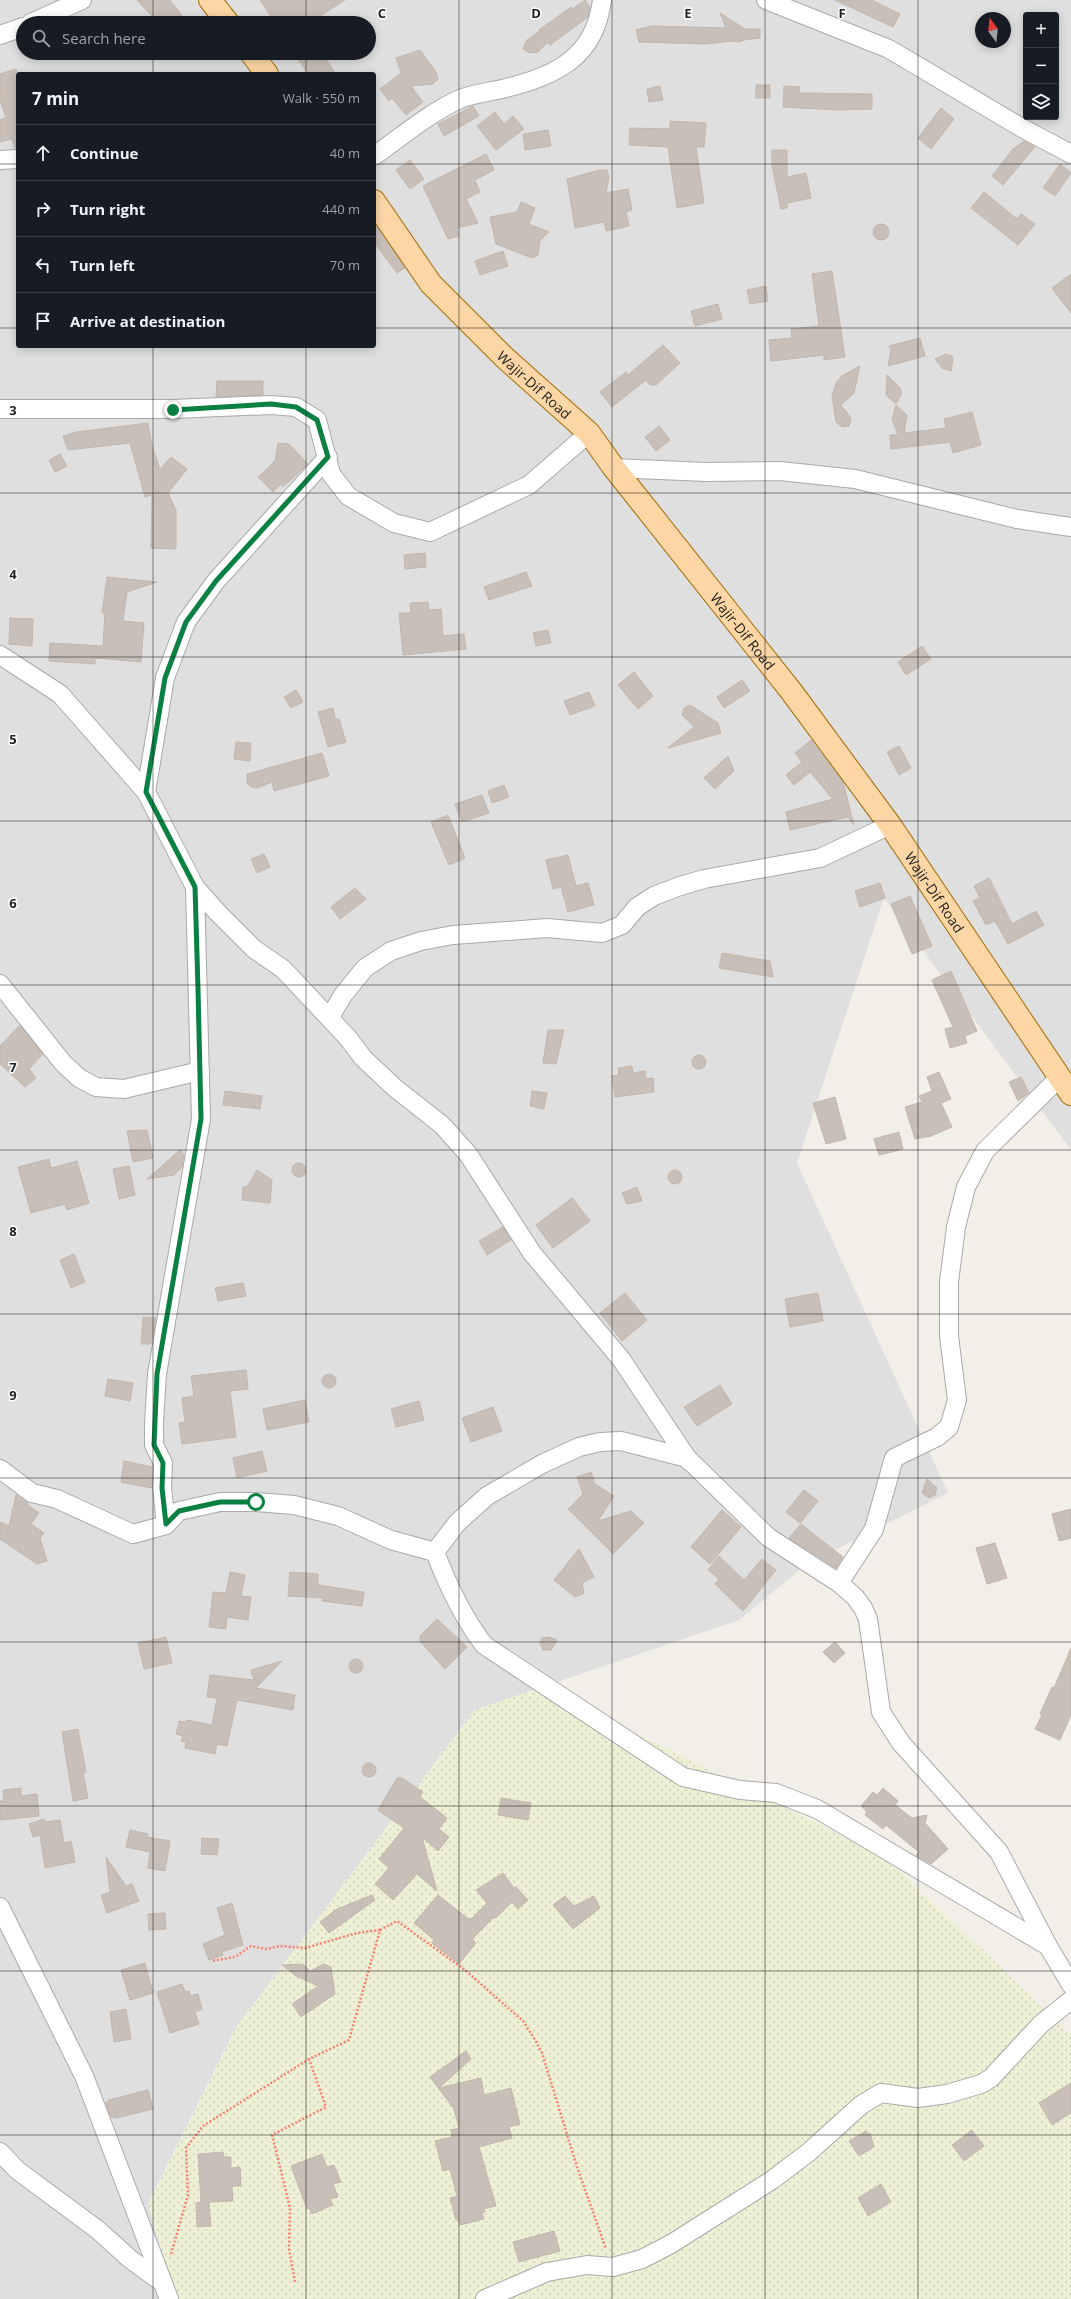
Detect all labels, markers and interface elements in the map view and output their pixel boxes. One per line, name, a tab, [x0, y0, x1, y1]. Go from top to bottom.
text: C	[378, 4, 386, 22]
text: D	[531, 4, 541, 22]
text: E	[684, 4, 692, 22]
text: F	[838, 4, 846, 22]
north arrow	[975, 12, 1011, 48]
map controls	[1023, 12, 1059, 120]
button: +	[1023, 12, 1059, 48]
search box	[16, 16, 376, 60]
icon: search	[30, 27, 52, 49]
text: Search here	[62, 28, 146, 48]
button: −	[1023, 48, 1059, 84]
button: layers	[1023, 84, 1059, 120]
text: 7 min	[32, 87, 79, 110]
text: Walk · 550 m	[283, 89, 360, 107]
icon: ahead	[32, 142, 54, 164]
text: Continue	[70, 143, 138, 163]
text: 40 m	[330, 144, 360, 162]
icon: right	[32, 198, 54, 220]
text: Turn right	[70, 199, 145, 219]
text: 440 m	[322, 200, 360, 218]
icon: left	[32, 254, 54, 276]
text: Turn left	[70, 255, 135, 275]
text: 70 m	[330, 256, 360, 274]
icon: arrive	[32, 310, 54, 332]
text: Arrive at destination	[70, 311, 225, 331]
street label: Wajir-Dif Road	[493, 346, 576, 423]
text: 3	[9, 401, 17, 419]
route end	[164, 401, 182, 419]
text: 4	[9, 565, 17, 583]
street label: Wajir-Dif Road	[707, 588, 780, 673]
text: 5	[9, 730, 17, 748]
street label: Wajir-Dif Road	[901, 848, 969, 936]
text: 6	[9, 894, 17, 912]
text: 7	[9, 1058, 17, 1076]
text: 8	[9, 1222, 17, 1240]
text: 9	[9, 1386, 17, 1404]
route start	[247, 1493, 265, 1511]

